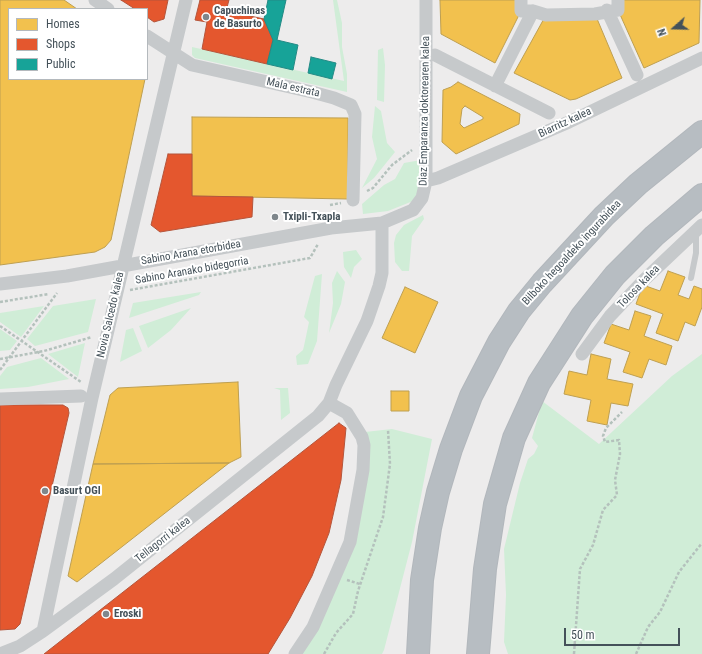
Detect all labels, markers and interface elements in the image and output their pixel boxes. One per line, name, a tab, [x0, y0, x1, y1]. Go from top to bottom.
place label: Capuchinas de Basurto	[214, 4, 265, 30]
legend	[8, 8, 148, 80]
north arrow	[654, 8, 694, 48]
marker: Capuchinas de Basurto	[201, 12, 211, 22]
text: Homes	[46, 17, 80, 31]
text: N	[655, 27, 670, 38]
street label: Diaz Emparanza doktorearen kalea	[417, 36, 433, 186]
text: Shops	[46, 37, 75, 51]
text: Public	[46, 57, 75, 71]
street label: Mala estrata	[265, 75, 321, 101]
street label: Biarritz kalea	[536, 105, 594, 141]
street label: Bilboko hegoaldeko ingurabidea	[520, 198, 624, 308]
place label: Txipli-Txapla	[283, 210, 340, 224]
marker: Txipli-Txapla	[270, 212, 280, 222]
street label: Sabino Arana etorbidea	[140, 238, 242, 268]
street label: Sabino Aranako bidegorria	[134, 255, 250, 287]
street label: Tolosa kalea	[615, 263, 663, 311]
street label: Novia Salcedo kalea	[95, 271, 127, 359]
place label: Basurt OGI	[53, 484, 101, 498]
marker: Basurt OGI	[40, 486, 50, 496]
street label: Tellagorri kalea	[133, 514, 193, 566]
place label: Eroski	[114, 607, 141, 621]
marker: Eroski	[101, 609, 111, 619]
scale bar	[566, 620, 682, 646]
text: 50 m	[571, 628, 595, 642]

